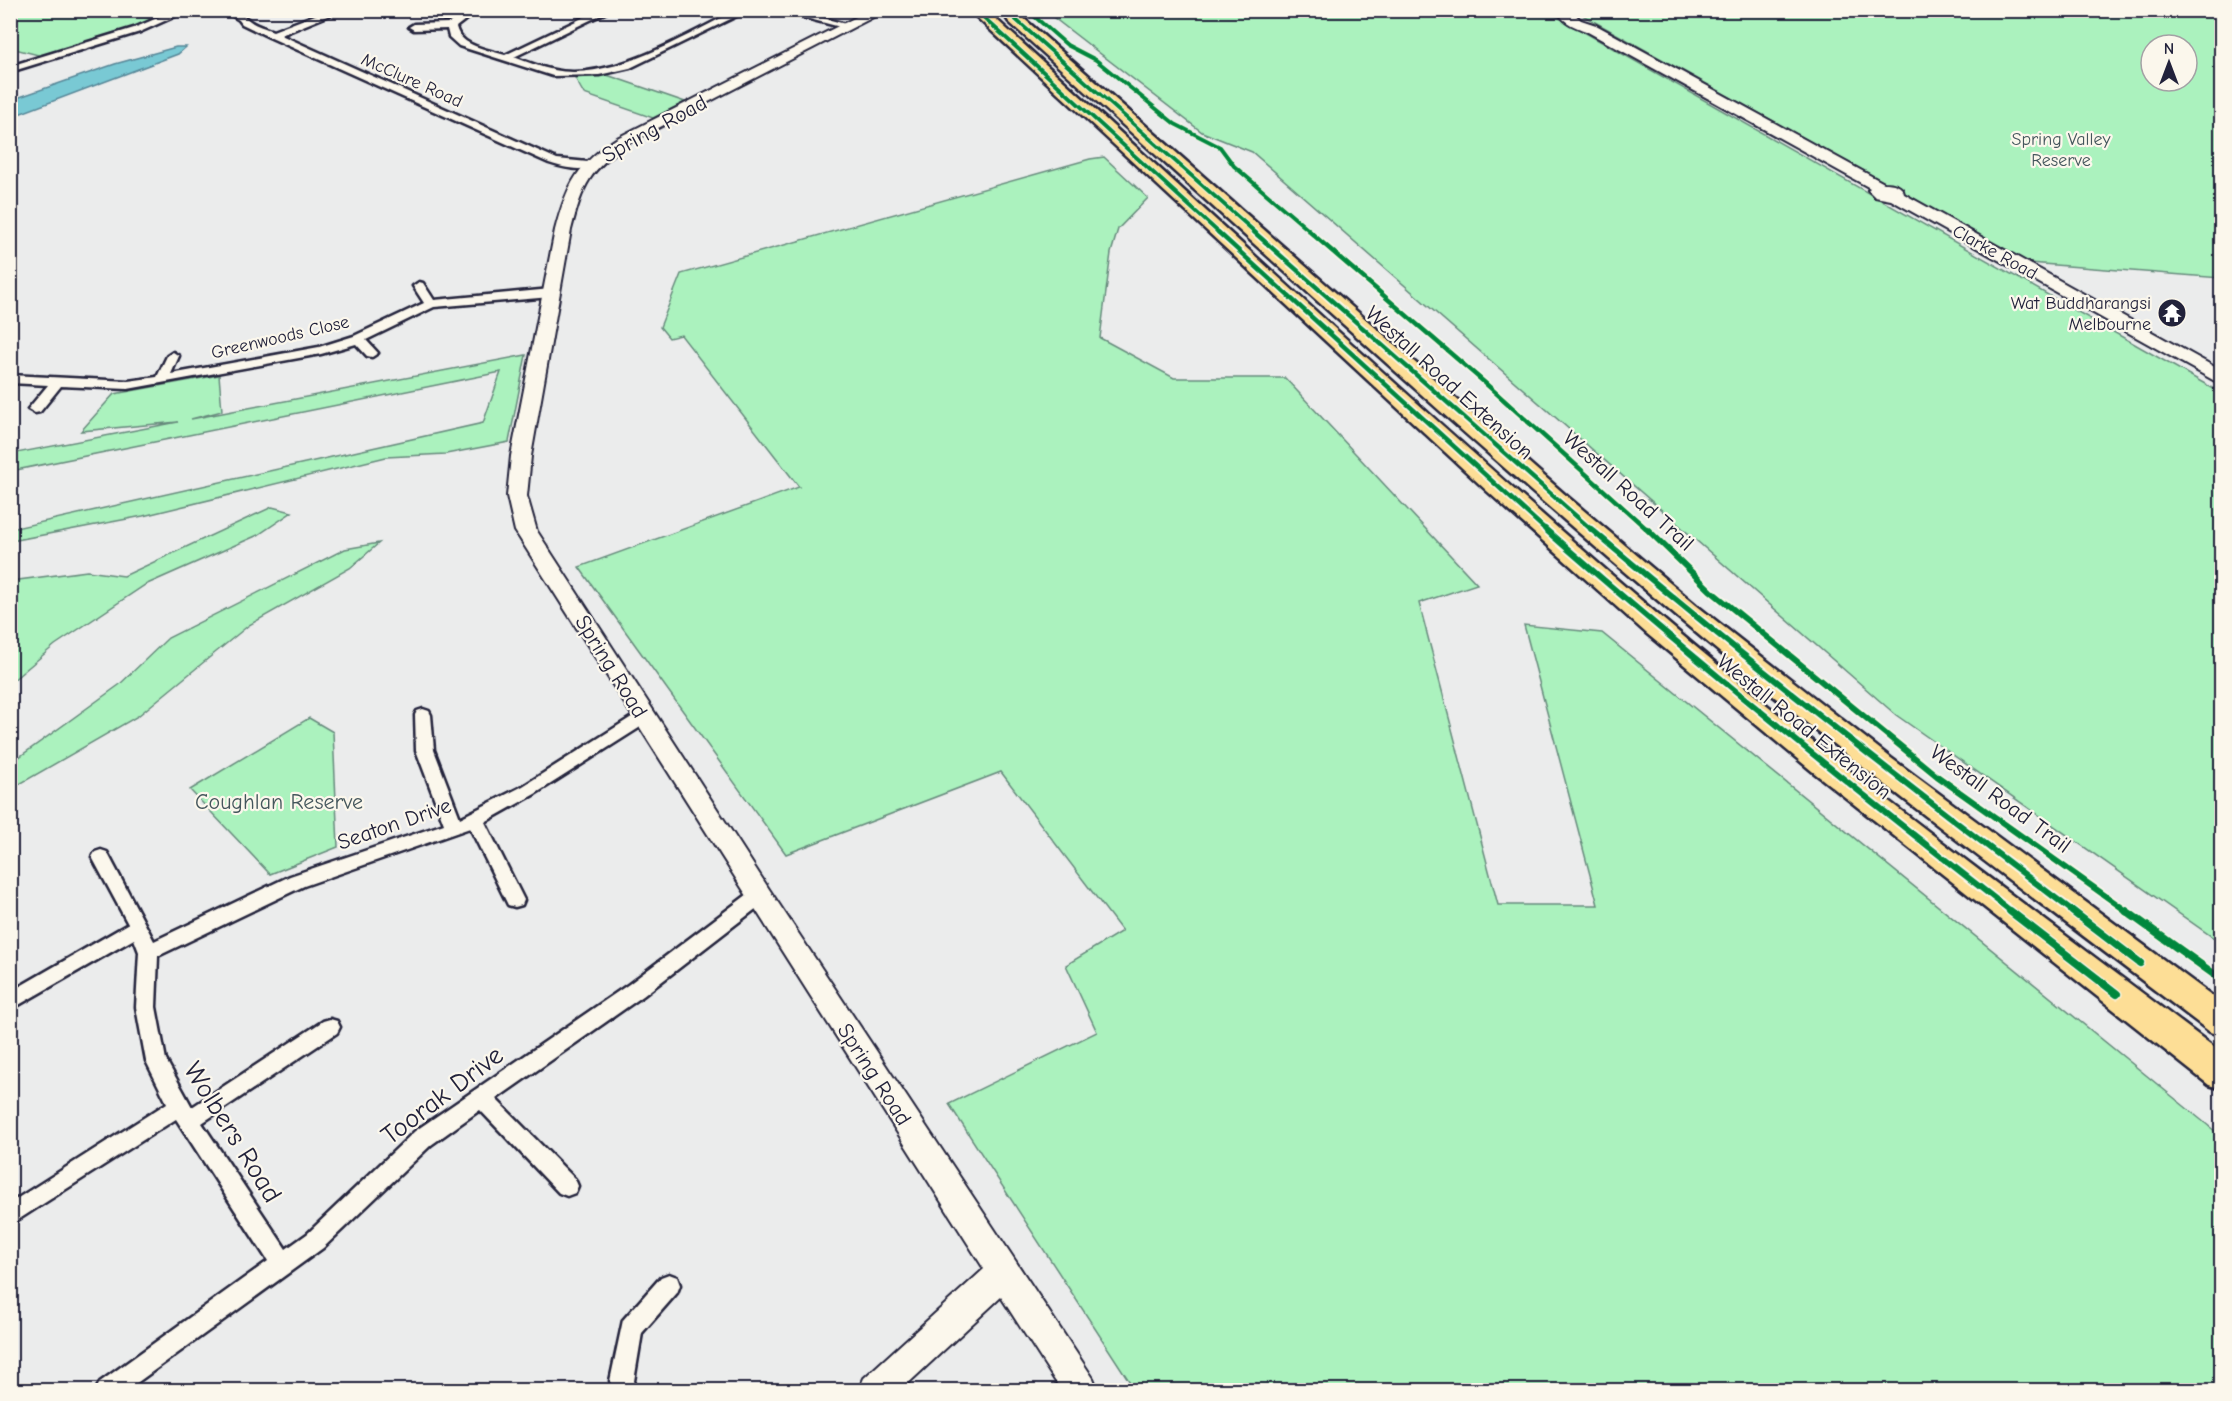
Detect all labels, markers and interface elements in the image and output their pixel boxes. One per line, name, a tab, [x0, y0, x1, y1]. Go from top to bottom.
north arrow	[2139, 33, 2199, 93]
text: N	[2164, 40, 2174, 58]
street label: McClure Road	[358, 49, 466, 112]
street label: Spring Road	[597, 89, 712, 168]
park label: Spring Valley Reserve	[2011, 129, 2111, 171]
street label: Clarke Road	[1949, 221, 2041, 284]
place label: Wat Buddharangsi Melbourne	[2011, 293, 2151, 335]
temple icon: Wat Buddharangsi Melbourne	[2156, 297, 2188, 329]
street label: Westall Road Extension	[1360, 300, 1539, 465]
street label: Greenwoods Close	[209, 311, 351, 364]
street label: Westall Road Trail	[1557, 425, 1699, 556]
street label: Spring Road	[569, 610, 653, 723]
street label: Westall Road Extension	[1712, 648, 1897, 805]
street label: Westall Road Trail	[1925, 739, 2076, 859]
park label: Coughlan Reserve	[195, 789, 363, 815]
street label: Seaton Drive	[334, 792, 455, 856]
street label: Spring Road	[832, 1019, 917, 1130]
street label: Toorak Drive	[375, 1040, 509, 1151]
street label: Wolbers Road	[177, 1056, 288, 1208]

